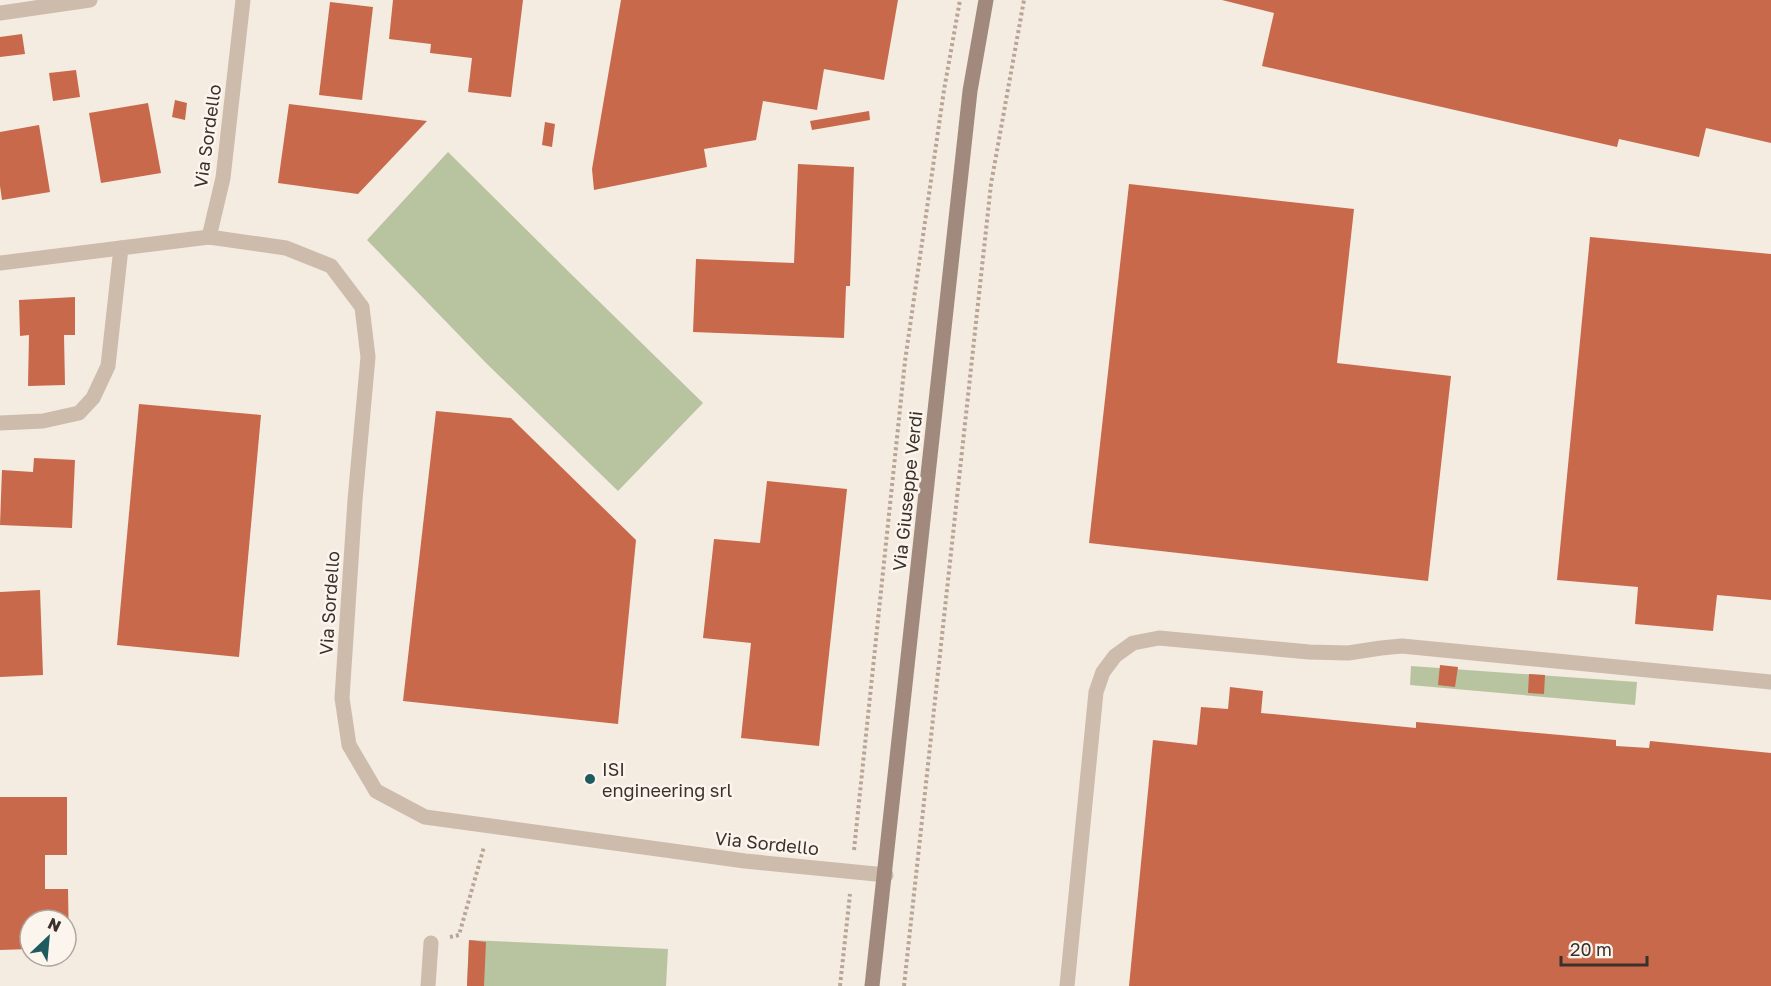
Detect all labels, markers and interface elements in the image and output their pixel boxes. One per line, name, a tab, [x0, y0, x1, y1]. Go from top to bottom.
street label: Via Sordello	[189, 83, 225, 189]
street label: Via Giuseppe Verdi	[888, 410, 926, 572]
street label: Via Sordello	[314, 550, 344, 656]
place label: ISI engineering srl	[602, 758, 732, 801]
marker: ISI engineering srl	[583, 772, 597, 786]
street label: Via Sordello	[714, 827, 820, 859]
north arrow	[18, 908, 78, 968]
text: N	[45, 913, 64, 936]
scale bar	[1561, 929, 1646, 967]
text: 20 m	[1570, 938, 1612, 960]

